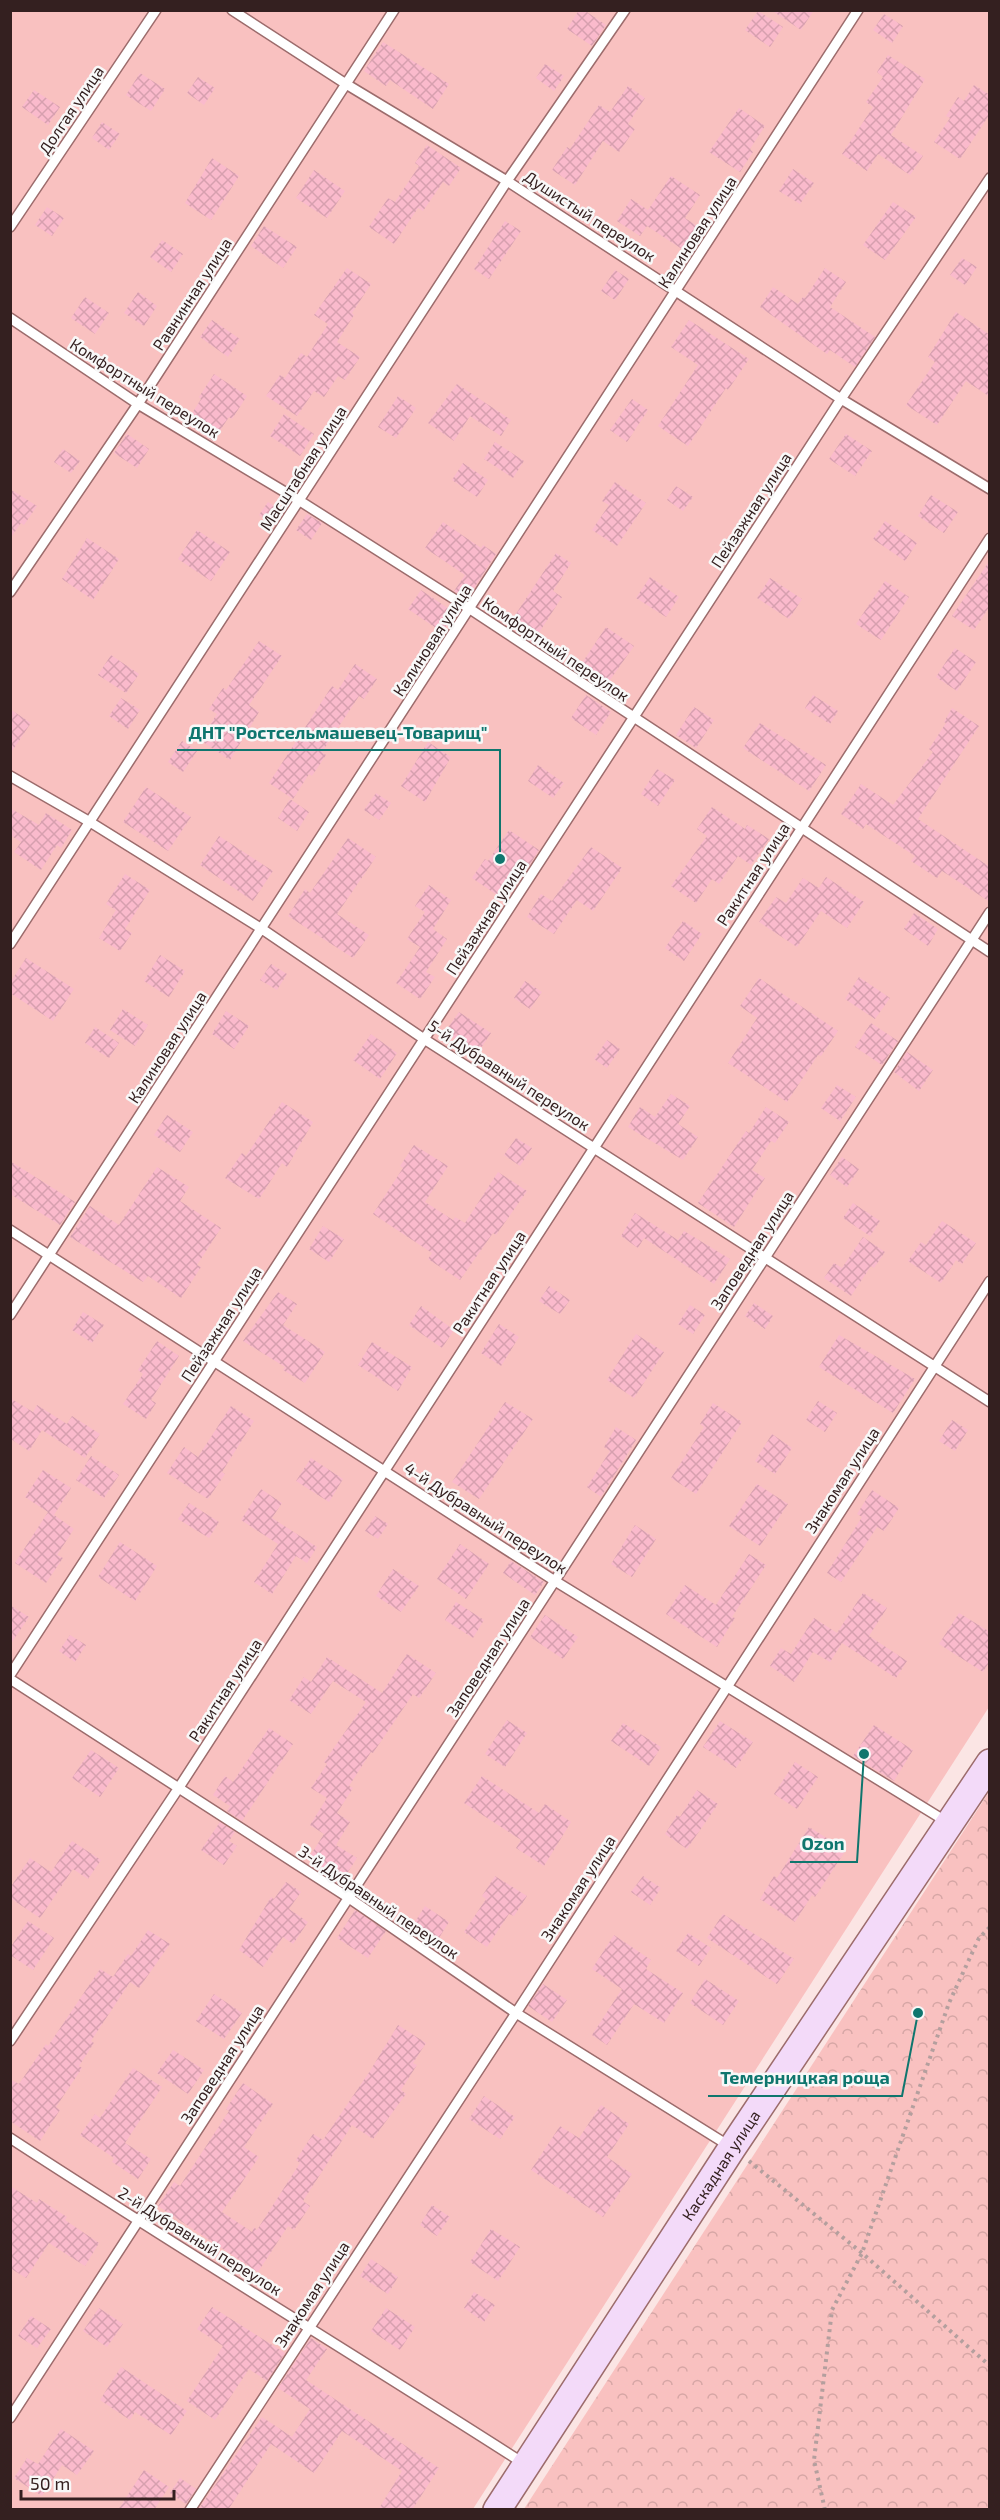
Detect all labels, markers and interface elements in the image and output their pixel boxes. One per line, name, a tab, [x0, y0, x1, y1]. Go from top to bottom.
street label: Долгая улица	[34, 62, 108, 158]
street label: Душистый переулок	[521, 166, 660, 266]
street label: Калиновая улица	[653, 172, 741, 292]
street label: Равнинная улица	[148, 234, 236, 354]
street label: Комфортный переулок	[66, 334, 224, 442]
street label: Масштабная улица	[255, 402, 351, 534]
street label: Пейзажная улица	[706, 449, 796, 571]
street label: Калиновая улица	[388, 580, 476, 700]
street label: Комфортный переулок	[479, 592, 634, 706]
callout: ДНТ "Ростсельмашевец-Товарищ"	[177, 714, 500, 750]
text: ДНТ "Ростсельмашевец-Товарищ"	[189, 721, 487, 743]
street label: Ракитная улица	[712, 819, 794, 929]
street label: Пейзажная улица	[441, 856, 531, 978]
street label: Калиновая улица	[123, 987, 211, 1107]
street label: 5-й Дубравный переулок	[424, 1015, 594, 1135]
street label: Заповедная улица	[706, 1187, 798, 1313]
street label: Ракитная улица	[448, 1227, 530, 1337]
street label: Пейзажная улица	[176, 1263, 266, 1385]
street label: Знакомая улица	[800, 1423, 884, 1537]
street label: 4-й Дубравный переулок	[401, 1458, 571, 1578]
street label: Заповедная улица	[442, 1594, 534, 1720]
street label: Ракитная улица	[184, 1635, 266, 1745]
callout: Ozon	[790, 1826, 857, 1862]
street label: Знакомая улица	[536, 1831, 620, 1945]
text: Ozon	[801, 1832, 845, 1854]
street label: 3-й Дубравный переулок	[295, 1841, 463, 1963]
street label: Заповедная улица	[176, 2001, 268, 2127]
callout: Темерницкая роща	[708, 2060, 902, 2096]
text: Темерницкая роща	[720, 2066, 890, 2088]
street label: Каскадная улица	[677, 2106, 764, 2224]
street label: 2-й Дубравный переулок	[115, 2182, 286, 2300]
street label: Знакомая улица	[270, 2237, 354, 2351]
scale bar	[21, 2463, 174, 2501]
text: 50 m	[30, 2472, 70, 2494]

